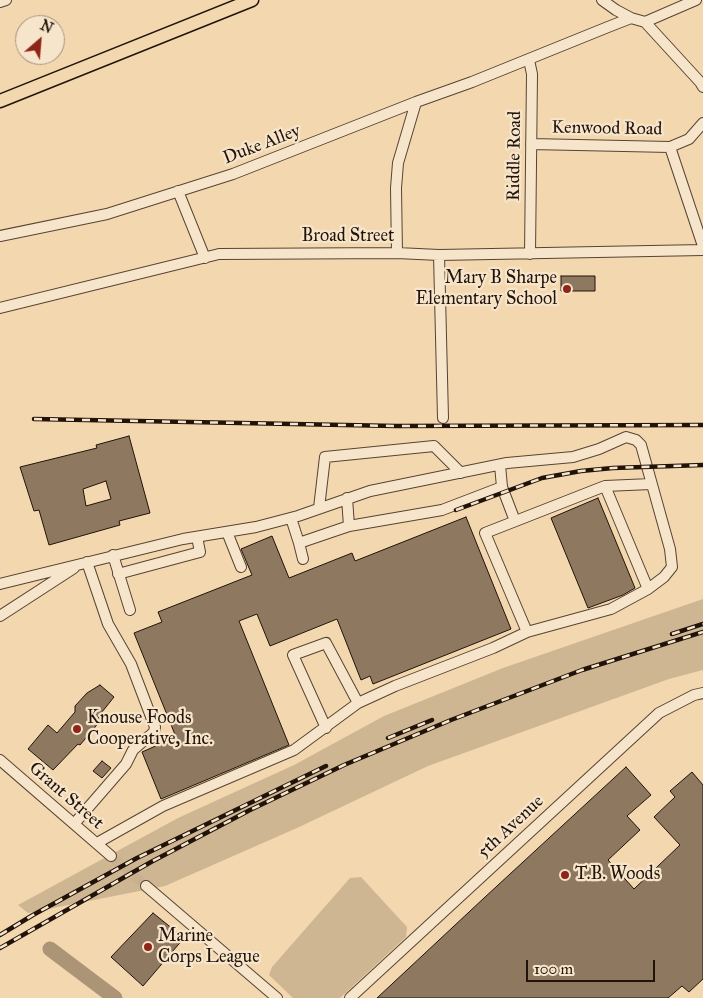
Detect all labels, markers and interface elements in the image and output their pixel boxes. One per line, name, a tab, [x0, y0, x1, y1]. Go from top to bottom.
north arrow	[15, 15, 65, 65]
text: N	[37, 17, 56, 37]
street label: Riddle Road	[503, 111, 527, 201]
street label: Kenwood Road	[551, 117, 663, 141]
street label: Duke Alley	[220, 120, 304, 170]
street label: Broad Street	[302, 226, 394, 248]
place label: Mary B Sharpe Elementary School	[415, 268, 557, 310]
marker: Mary B Sharpe Elementary School	[561, 283, 573, 295]
place label: Knouse Foods Cooperative, Inc.	[87, 708, 213, 751]
marker: Knouse Foods Cooperative, Inc.	[71, 723, 83, 735]
street label: Grant Street	[24, 758, 108, 834]
street label: 5th Avenue	[473, 791, 549, 863]
place label: T.B. Woods	[575, 864, 660, 886]
marker: T.B. Woods	[559, 869, 571, 881]
place label: Marine Corps League	[158, 926, 260, 969]
marker: Marine Corps League	[142, 941, 154, 953]
scale bar	[528, 950, 657, 982]
text: 100 m	[534, 960, 573, 978]

